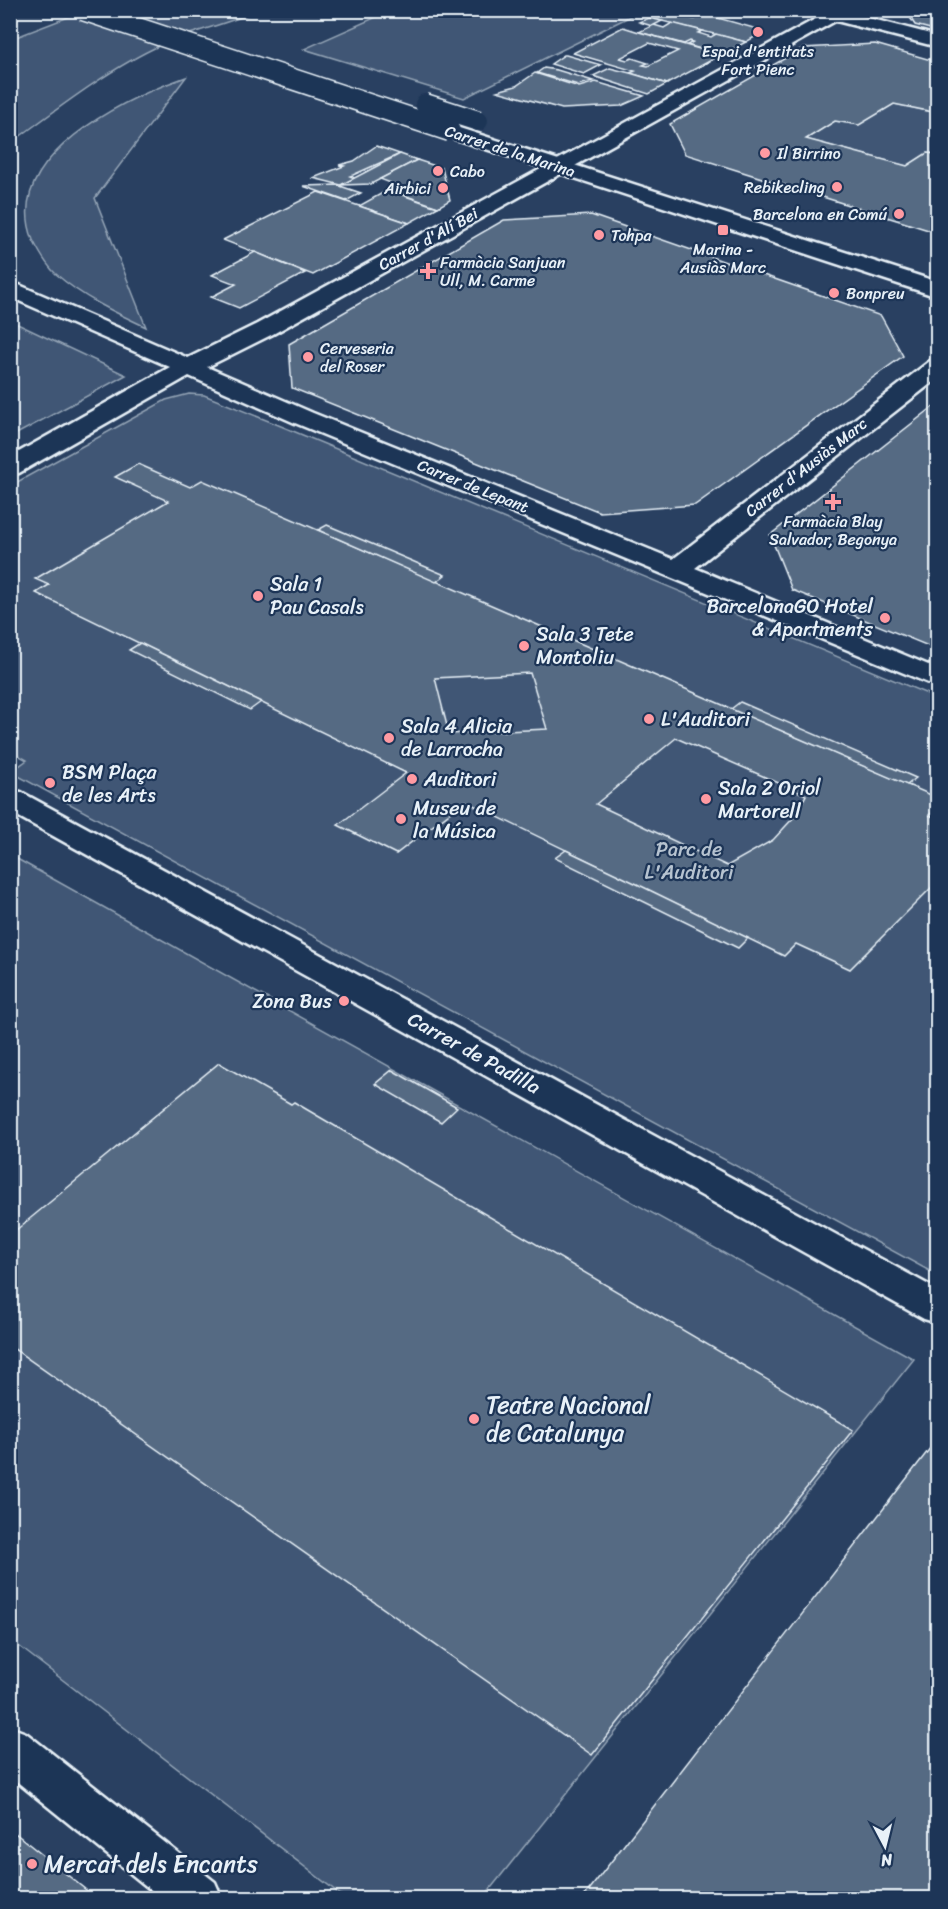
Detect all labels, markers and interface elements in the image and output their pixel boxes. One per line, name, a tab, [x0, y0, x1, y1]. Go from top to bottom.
marker: Espai d'entitats Fort Pienc	[751, 25, 765, 39]
place label: Espai d'entitats Fort Pienc	[702, 37, 815, 84]
street label: Carrer de la Marina	[441, 116, 579, 186]
place label: Il Birrino	[776, 139, 841, 168]
marker: Il Birrino	[758, 146, 772, 160]
place label: Cabo	[450, 157, 485, 186]
marker: Cabo	[431, 164, 445, 178]
place label: Rebikecling	[744, 173, 825, 202]
place label: Airbici	[383, 174, 432, 203]
marker: Rebikecling	[830, 180, 844, 194]
marker: Airbici	[436, 181, 450, 195]
street label: Carrer d'Alí Bei	[372, 199, 484, 279]
place label: Barcelona en Comú	[753, 200, 887, 229]
marker: Barcelona en Comú	[892, 207, 906, 221]
place label: Tohpa	[611, 221, 652, 250]
marker: Marina - Ausiàs Marc	[716, 223, 730, 237]
marker: Tohpa	[592, 228, 606, 242]
place label: Marina - Ausiàs Marc	[679, 235, 766, 282]
place label: Farmàcia Sanjuan Ull, M. Carme	[440, 248, 566, 295]
marker: Farmàcia Sanjuan Ull, M. Carme	[421, 264, 435, 278]
place label: Bonpreu	[846, 279, 905, 308]
marker: Bonpreu	[827, 286, 841, 300]
place label: Cerveseria del Roser	[320, 334, 395, 381]
marker: Cerveseria del Roser	[301, 350, 315, 364]
street label: Carrer d'Ausiàs Marc	[738, 409, 874, 525]
street label: Carrer de Lepant	[413, 450, 533, 522]
marker: Farmàcia Blay Salvador, Begonya	[826, 495, 840, 509]
place label: Farmàcia Blay Salvador, Begonya	[769, 507, 897, 554]
place label: Sala 1 Pau Casals	[270, 567, 365, 625]
marker: Sala 1 Pau Casals	[251, 589, 265, 603]
place label: BarcelonaGO Hotel & Apartments	[706, 589, 874, 647]
marker: BarcelonaGO Hotel & Apartments	[878, 611, 892, 625]
place label: Sala 3 Tete Montoliu	[536, 617, 634, 675]
marker: Sala 3 Tete Montoliu	[517, 639, 531, 653]
place label: L'Auditori	[661, 702, 751, 737]
place label: Sala 4 Alicia de Larrocha	[401, 709, 513, 767]
marker: L'Auditori	[642, 712, 656, 726]
marker: Sala 4 Alicia de Larrocha	[382, 731, 396, 745]
place label: BSM Plaça de les Arts	[62, 755, 157, 813]
place label: Auditori	[423, 762, 498, 797]
place label: Sala 2 Oriol Martorell	[718, 771, 821, 829]
marker: Auditori	[405, 772, 419, 786]
marker: BSM Plaça de les Arts	[43, 776, 57, 790]
place label: Museu de la Música	[413, 791, 496, 849]
marker: Sala 2 Oriol Martorell	[699, 792, 713, 806]
marker: Museu de la Música	[394, 812, 408, 826]
park label: Parc de L'Auditori	[645, 832, 735, 890]
place label: Zona Bus	[252, 984, 333, 1019]
marker: Zona Bus	[337, 994, 351, 1008]
street label: Carrer de Padilla	[401, 1002, 547, 1104]
place label: Teatre Nacional de Catalunya	[486, 1384, 652, 1454]
marker: Teatre Nacional de Catalunya	[467, 1412, 481, 1426]
north arrow	[855, 1816, 915, 1876]
place label: Mercat dels Encants	[44, 1843, 258, 1885]
text: N	[879, 1845, 895, 1876]
marker: Mercat dels Encants	[25, 1857, 39, 1871]

